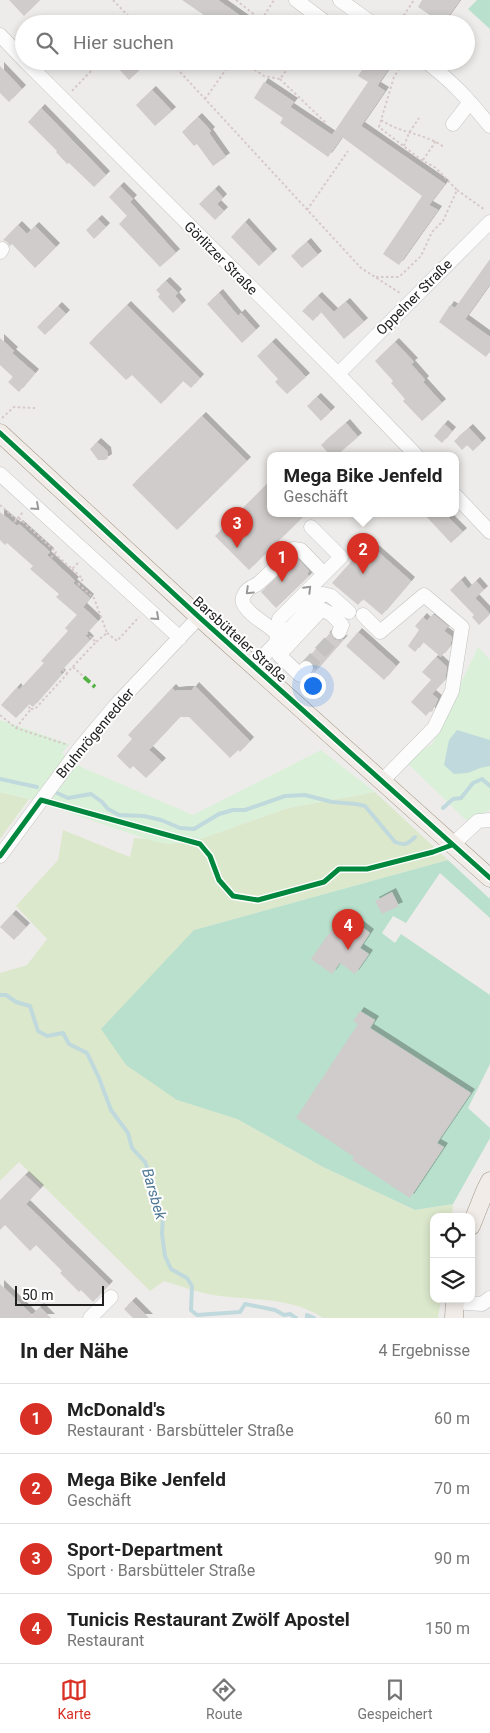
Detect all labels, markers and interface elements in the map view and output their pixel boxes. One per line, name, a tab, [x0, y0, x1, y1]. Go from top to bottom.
search box	[15, 15, 475, 70]
icon: search	[33, 29, 61, 57]
text: Hier suchen	[73, 31, 174, 54]
street label: Görlitzer Straße	[181, 218, 261, 298]
street label: Oppelner Straße	[373, 256, 455, 338]
popup	[267, 452, 459, 517]
text: Mega Bike Jenfeld	[284, 464, 442, 487]
text: Geschäft	[284, 487, 348, 506]
one-way arrow	[31, 501, 40, 510]
pin: 3	[221, 507, 253, 548]
pin: 2	[347, 533, 379, 574]
pin: 1	[266, 541, 298, 582]
one-way arrow	[246, 585, 255, 594]
one-way arrow	[303, 586, 312, 595]
street label: Barsbütteler Straße	[190, 593, 290, 685]
one-way arrow	[151, 611, 160, 620]
your location	[300, 673, 326, 699]
street label: Bruhnrögenredder	[53, 685, 137, 781]
pin: 4	[332, 909, 364, 950]
water label: Barsbek	[138, 1166, 170, 1222]
map controls	[430, 1213, 475, 1303]
button: locate	[430, 1213, 475, 1258]
button: layers	[430, 1258, 475, 1303]
scale bar	[15, 1283, 104, 1306]
text: 50 m	[22, 1287, 54, 1303]
text: In der Nähe	[20, 1339, 128, 1363]
text: 4 Ergebnisse	[378, 1341, 470, 1360]
text: McDonald's	[67, 1398, 165, 1421]
text: 1	[31, 1409, 41, 1428]
text: 60 m	[434, 1409, 470, 1428]
text: Restaurant · Barsbütteler Straße	[67, 1421, 294, 1440]
text: Mega Bike Jenfeld	[67, 1468, 226, 1491]
text: 2	[31, 1479, 41, 1498]
text: 70 m	[434, 1479, 470, 1498]
text: Geschäft	[67, 1491, 131, 1510]
text: Sport-Department	[67, 1538, 223, 1561]
text: 3	[31, 1549, 41, 1568]
text: 90 m	[434, 1549, 470, 1568]
text: Sport · Barsbütteler Straße	[67, 1561, 255, 1580]
text: Tunicis Restaurant Zwölf Apostel	[67, 1608, 350, 1631]
text: 4	[31, 1619, 41, 1638]
text: 150 m	[425, 1619, 470, 1638]
text: Restaurant	[67, 1631, 144, 1650]
tab: Karte	[58, 1676, 91, 1722]
tab: Route	[206, 1676, 242, 1722]
tab: Gespeichert	[357, 1676, 432, 1722]

